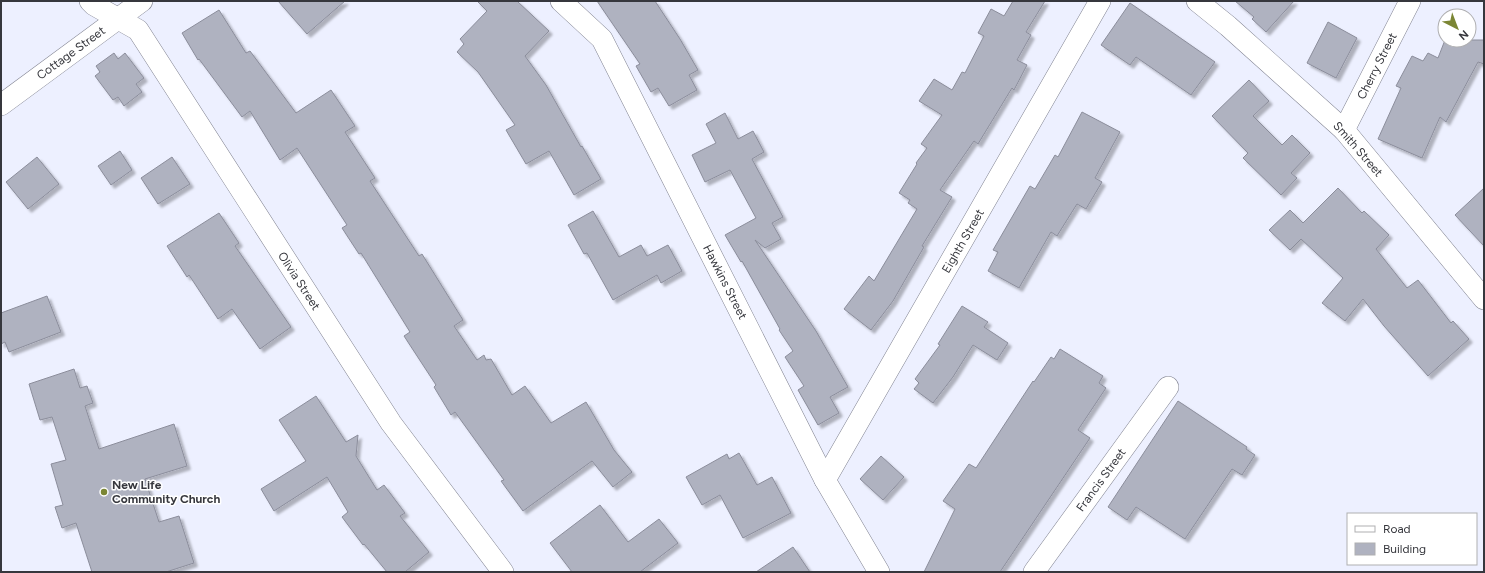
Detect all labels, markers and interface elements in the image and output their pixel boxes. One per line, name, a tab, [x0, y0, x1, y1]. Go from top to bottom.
north arrow	[1437, 8, 1477, 48]
street label: Cottage Street	[34, 23, 108, 82]
text: N	[1456, 27, 1471, 43]
street label: Cherry Street	[1354, 30, 1400, 102]
street label: Smith Street	[1330, 119, 1386, 180]
street label: Eighth Street	[939, 206, 987, 275]
street label: Hawkins Street	[700, 242, 750, 322]
street label: Olivia Street	[275, 249, 323, 313]
street label: Francis Street	[1073, 445, 1129, 514]
place label: New Life Community Church	[112, 478, 220, 506]
marker: New Life Community Church	[99, 487, 109, 497]
legend	[1347, 513, 1477, 565]
text: Road	[1383, 522, 1411, 536]
text: Building	[1383, 542, 1426, 556]

